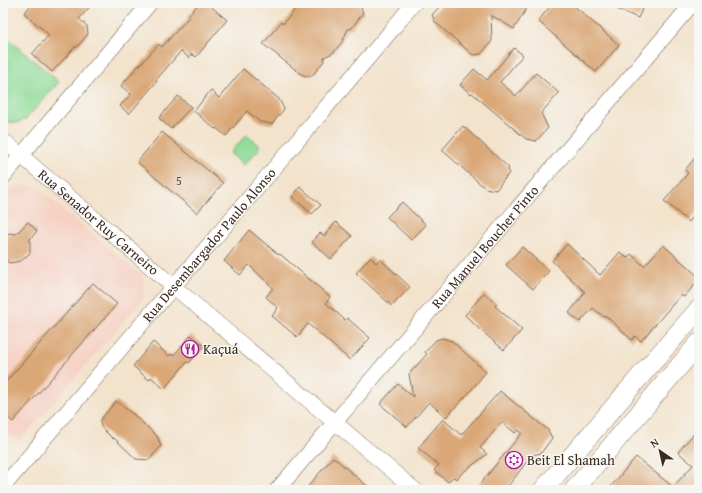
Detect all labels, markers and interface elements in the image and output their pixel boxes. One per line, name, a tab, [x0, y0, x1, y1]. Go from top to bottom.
street label: Rua Desembargador Paulo Alonso	[138, 163, 280, 326]
street label: Rua Senador Ruy Carneiro	[34, 164, 163, 280]
house number: 5	[176, 172, 182, 189]
street label: Rua Manuel Boucher Pinto	[427, 181, 543, 312]
restaurant icon: Kaçuá	[180, 339, 200, 359]
place label: Kaçuá	[203, 339, 239, 359]
north arrow	[640, 431, 680, 471]
text: N	[647, 434, 662, 451]
synagogue icon: Beit El Shamah	[504, 450, 524, 470]
place label: Beit El Shamah	[527, 450, 615, 470]

